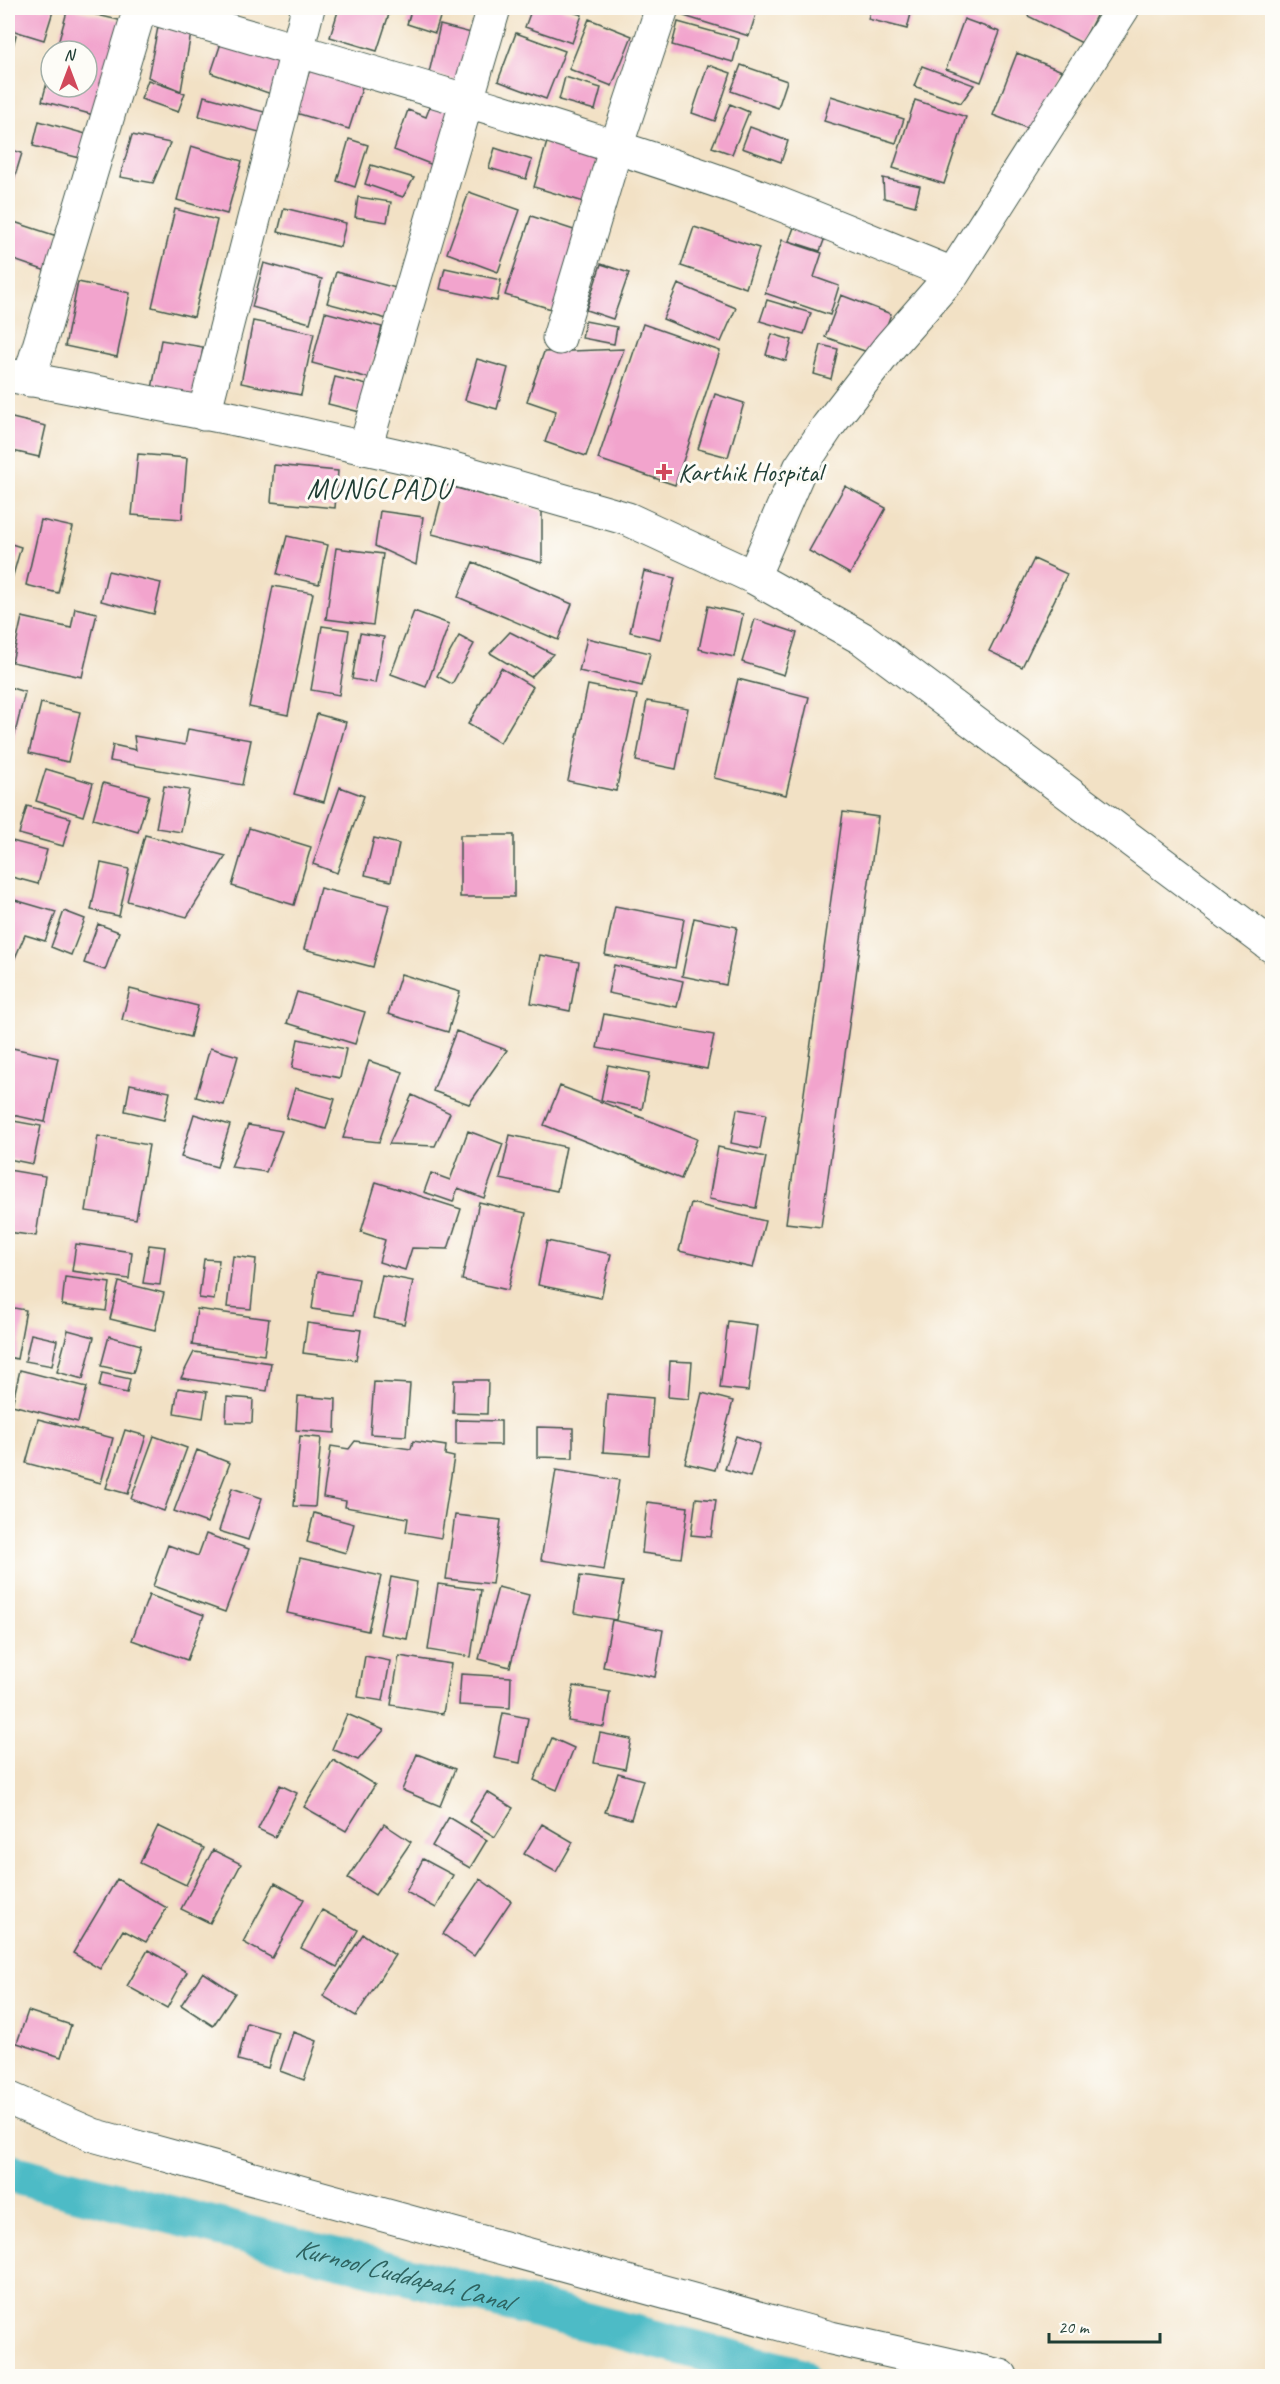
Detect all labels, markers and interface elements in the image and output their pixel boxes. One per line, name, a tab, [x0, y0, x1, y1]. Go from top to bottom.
north arrow	[39, 39, 99, 99]
text: N	[64, 45, 77, 65]
place label: Karthik Hospital	[678, 456, 827, 489]
marker: Karthik Hospital	[655, 463, 673, 481]
district label: MUNGLPADU	[307, 471, 455, 506]
water label: Kurnool Cuddapah Canal	[292, 2231, 523, 2321]
scale bar	[1049, 2306, 1160, 2344]
text: 20 m	[1058, 2316, 1091, 2338]

